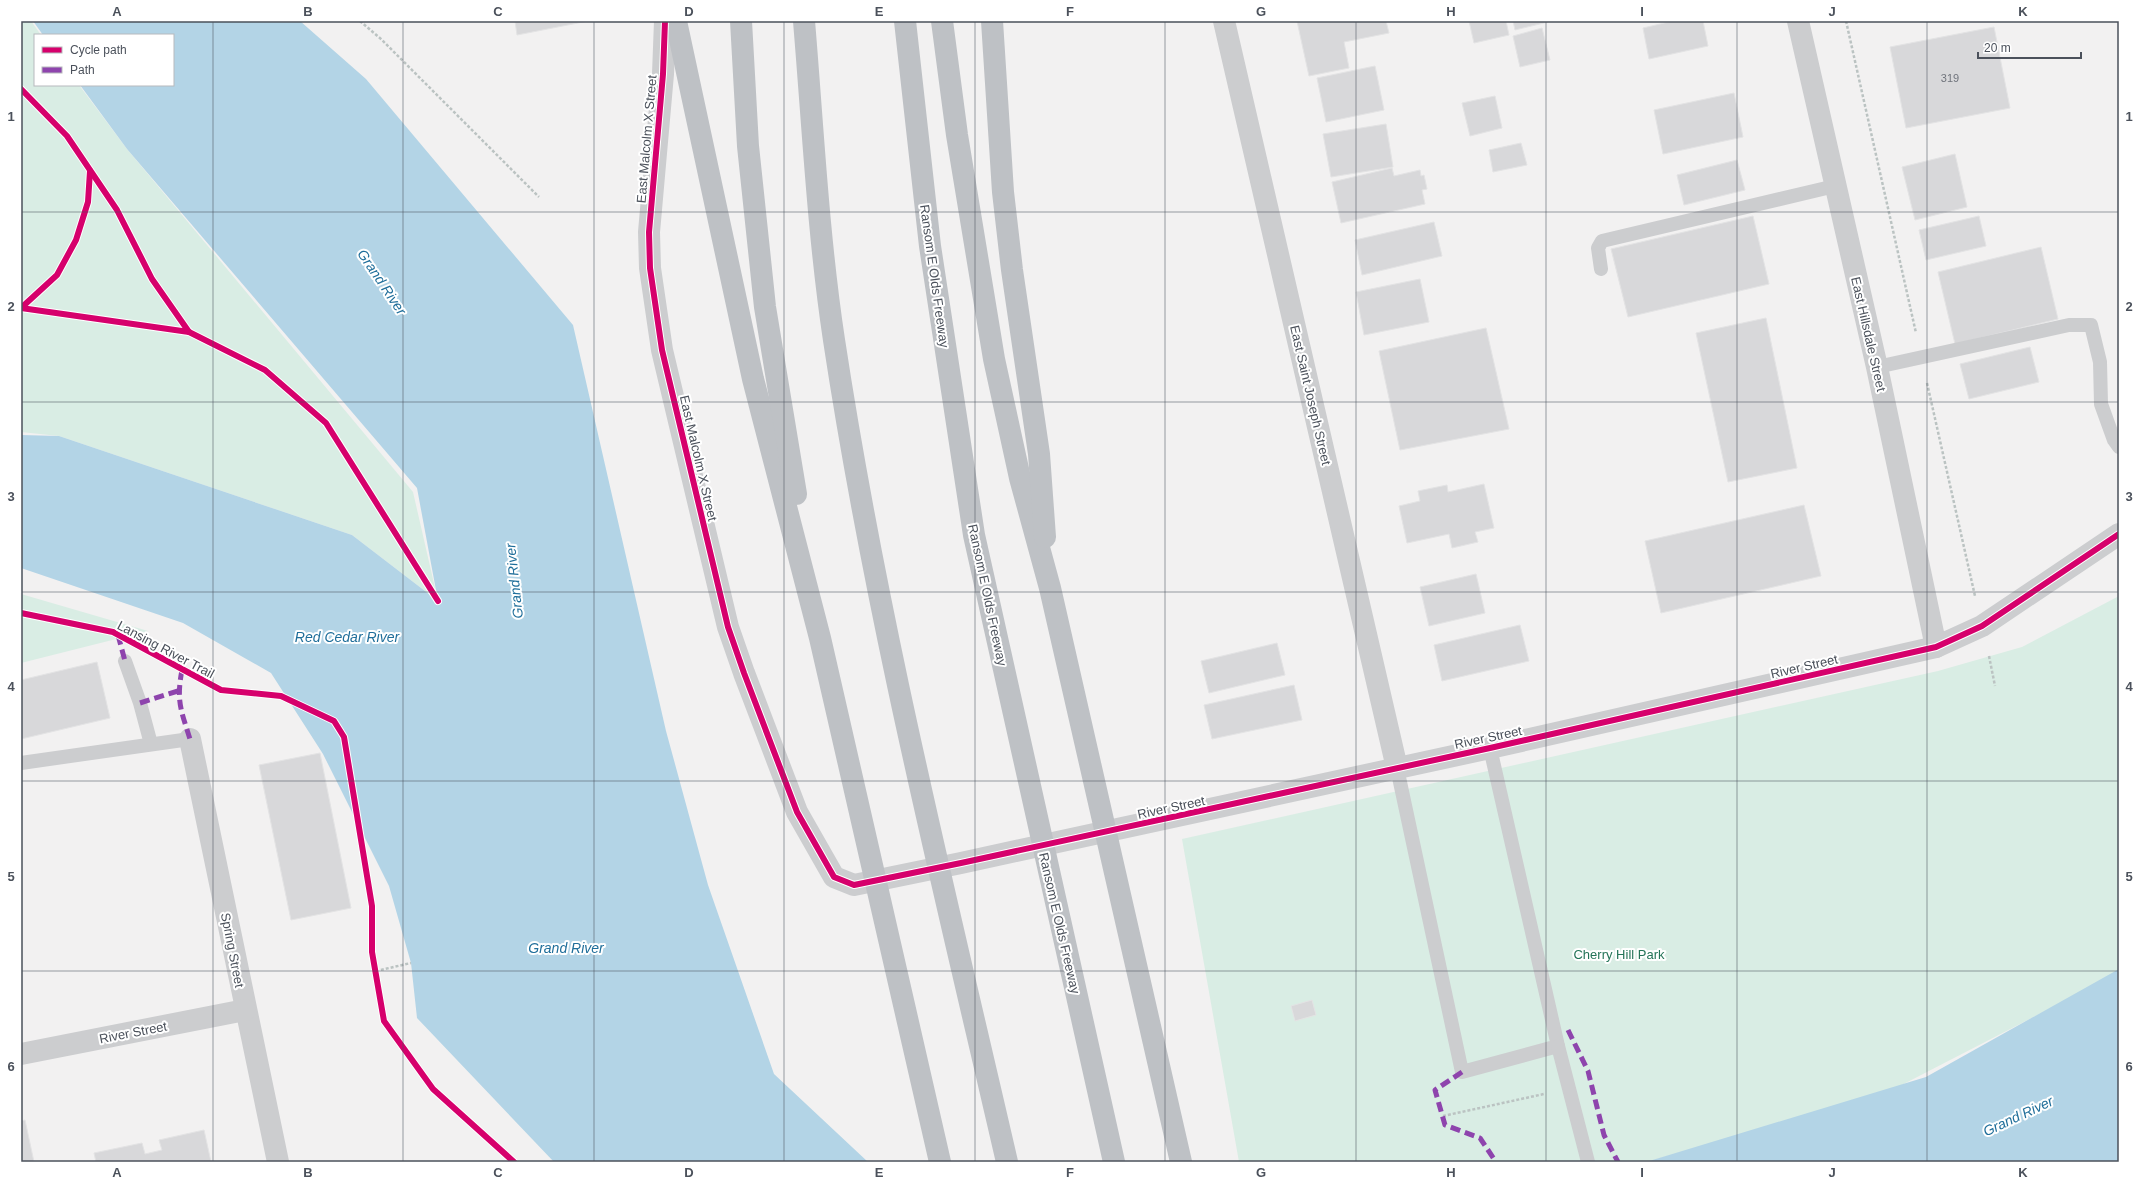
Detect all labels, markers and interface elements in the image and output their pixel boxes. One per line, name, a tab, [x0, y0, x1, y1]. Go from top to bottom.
text: A	[112, 4, 122, 19]
text: B	[303, 4, 313, 19]
text: C	[493, 4, 503, 19]
text: D	[684, 4, 694, 19]
text: E	[875, 4, 884, 19]
text: F	[1066, 4, 1074, 19]
text: G	[1256, 4, 1266, 19]
text: H	[1446, 4, 1456, 19]
text: I	[1640, 4, 1644, 19]
text: J	[1828, 4, 1836, 19]
text: K	[2018, 4, 2028, 19]
legend	[34, 34, 174, 86]
scale bar	[1978, 34, 2081, 60]
text: 20 m	[1984, 41, 2011, 55]
text: Cycle path	[70, 43, 127, 57]
text: Path	[70, 63, 95, 77]
house number: 319	[1941, 72, 1959, 84]
street label: East Malcolm X Street	[633, 74, 660, 204]
text: 1	[7, 109, 15, 124]
text: 1	[2125, 109, 2133, 124]
street label: Ransom E Olds Freeway	[917, 203, 952, 349]
water label: Grand River	[354, 246, 410, 319]
street label: East Hillsdale Street	[1848, 275, 1889, 393]
text: 2	[7, 299, 15, 314]
text: 2	[2125, 299, 2133, 314]
street label: East Saint Joseph Street	[1287, 324, 1334, 467]
street label: East Malcolm X Street	[677, 394, 720, 523]
text: 3	[7, 489, 15, 504]
text: 3	[2125, 489, 2133, 504]
street label: Ransom E Olds Freeway	[965, 523, 1010, 668]
water label: Grand River	[502, 541, 526, 619]
street label: Lansing River Trail	[115, 618, 217, 681]
water label: Red Cedar River	[295, 629, 400, 645]
street label: River Street	[1769, 651, 1840, 682]
text: 4	[7, 679, 15, 694]
text: 4	[2125, 679, 2133, 694]
street label: River Street	[1453, 723, 1524, 752]
street label: River Street	[1136, 793, 1207, 822]
street label: Ransom E Olds Freeway	[1036, 851, 1083, 996]
text: 5	[7, 869, 15, 884]
text: 5	[2125, 869, 2133, 884]
street label: Spring Street	[218, 911, 247, 989]
water label: Grand River	[528, 940, 605, 956]
park label: Cherry Hill Park	[1573, 947, 1665, 962]
street label: River Street	[98, 1019, 169, 1046]
text: 6	[7, 1059, 15, 1074]
text: 6	[2125, 1059, 2133, 1074]
water label: Grand River	[1980, 1092, 2057, 1139]
text: A	[112, 1165, 122, 1180]
text: B	[303, 1165, 313, 1180]
text: C	[493, 1165, 503, 1180]
text: D	[684, 1165, 694, 1180]
text: E	[875, 1165, 884, 1180]
text: F	[1066, 1165, 1074, 1180]
text: G	[1256, 1165, 1266, 1180]
text: H	[1446, 1165, 1456, 1180]
text: I	[1640, 1165, 1644, 1180]
text: J	[1828, 1165, 1836, 1180]
text: K	[2018, 1165, 2028, 1180]

